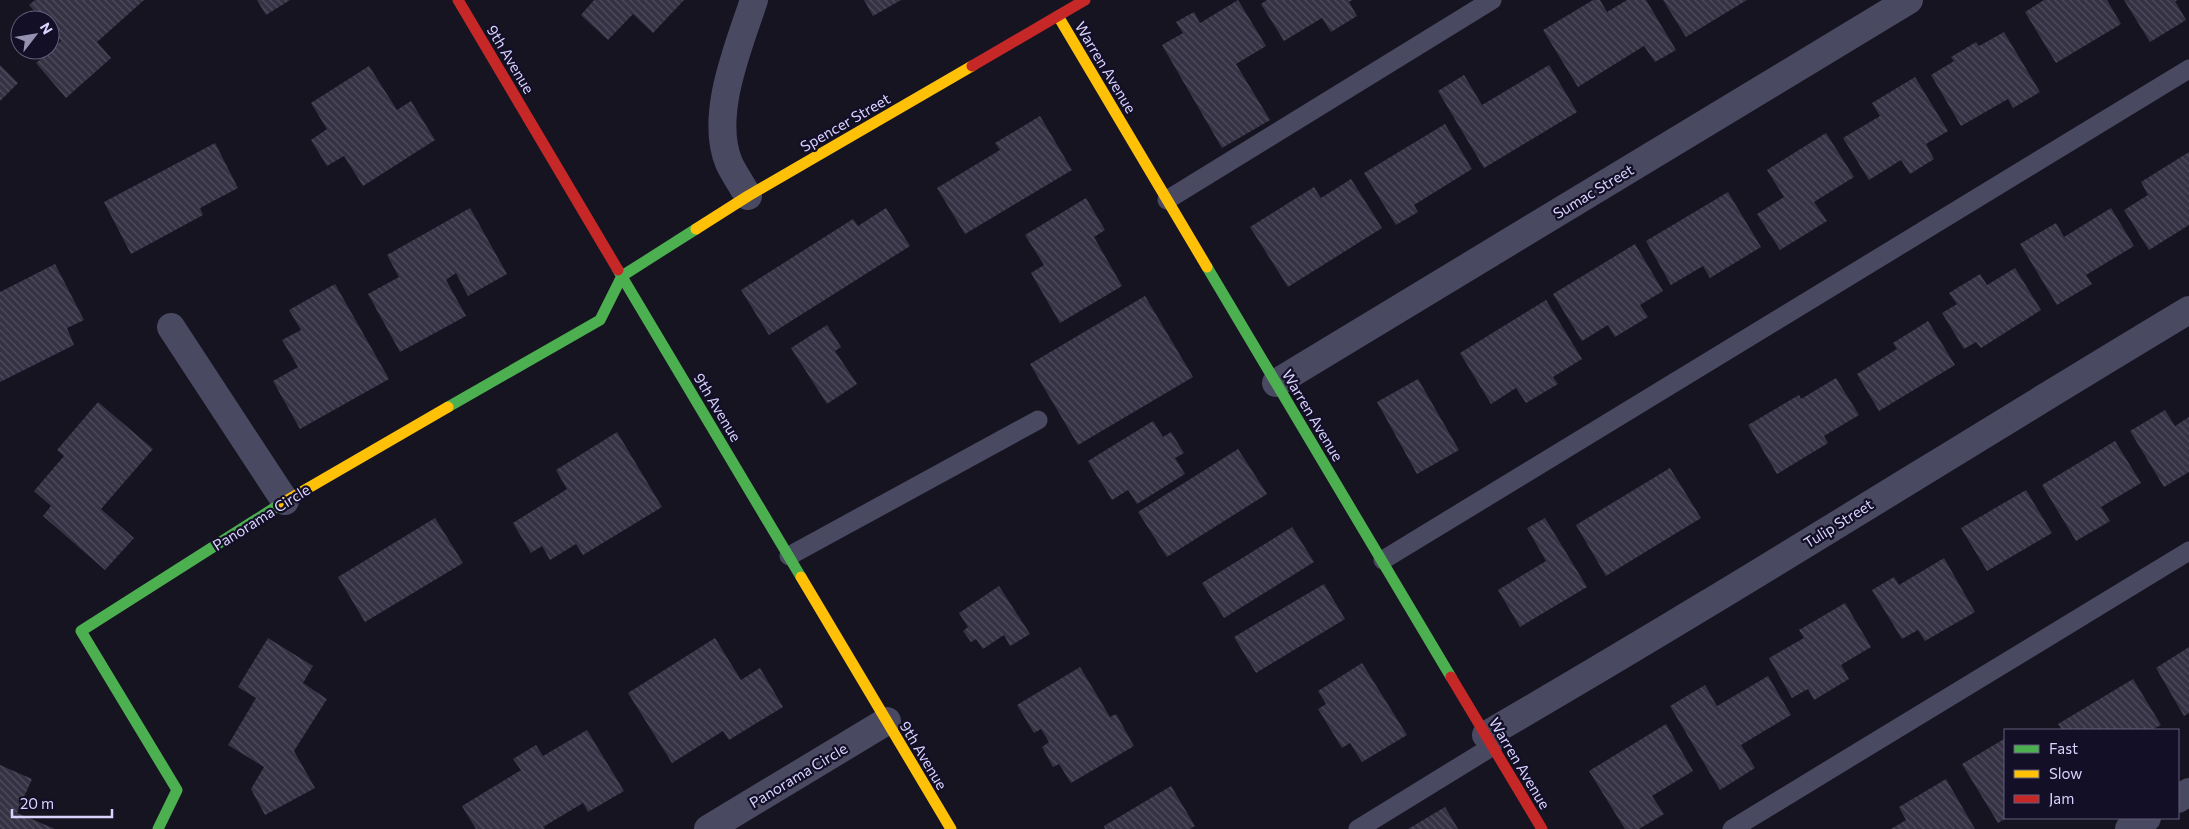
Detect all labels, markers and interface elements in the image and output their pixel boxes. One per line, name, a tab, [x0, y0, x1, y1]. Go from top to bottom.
north arrow	[10, 10, 60, 60]
street label: Warren Avenue	[1072, 18, 1140, 116]
text: N	[37, 19, 57, 37]
street label: 9th Avenue	[484, 21, 539, 97]
street label: Spencer Street	[797, 89, 893, 155]
street label: Sumac Street	[1549, 160, 1637, 222]
street label: Warren Avenue	[1279, 366, 1347, 464]
street label: 9th Avenue	[691, 369, 746, 445]
street label: Panorama Circle	[209, 480, 313, 554]
street label: Tulip Street	[1800, 495, 1876, 551]
street label: Warren Avenue	[1486, 714, 1554, 812]
street label: 9th Avenue	[897, 717, 952, 793]
legend	[2004, 729, 2179, 819]
street label: Panorama Circle	[746, 739, 850, 811]
text: Fast	[2049, 739, 2078, 757]
text: Slow	[2049, 764, 2082, 782]
scale bar	[12, 786, 112, 818]
text: Jam	[2049, 789, 2074, 807]
text: 20 m	[20, 794, 54, 812]

